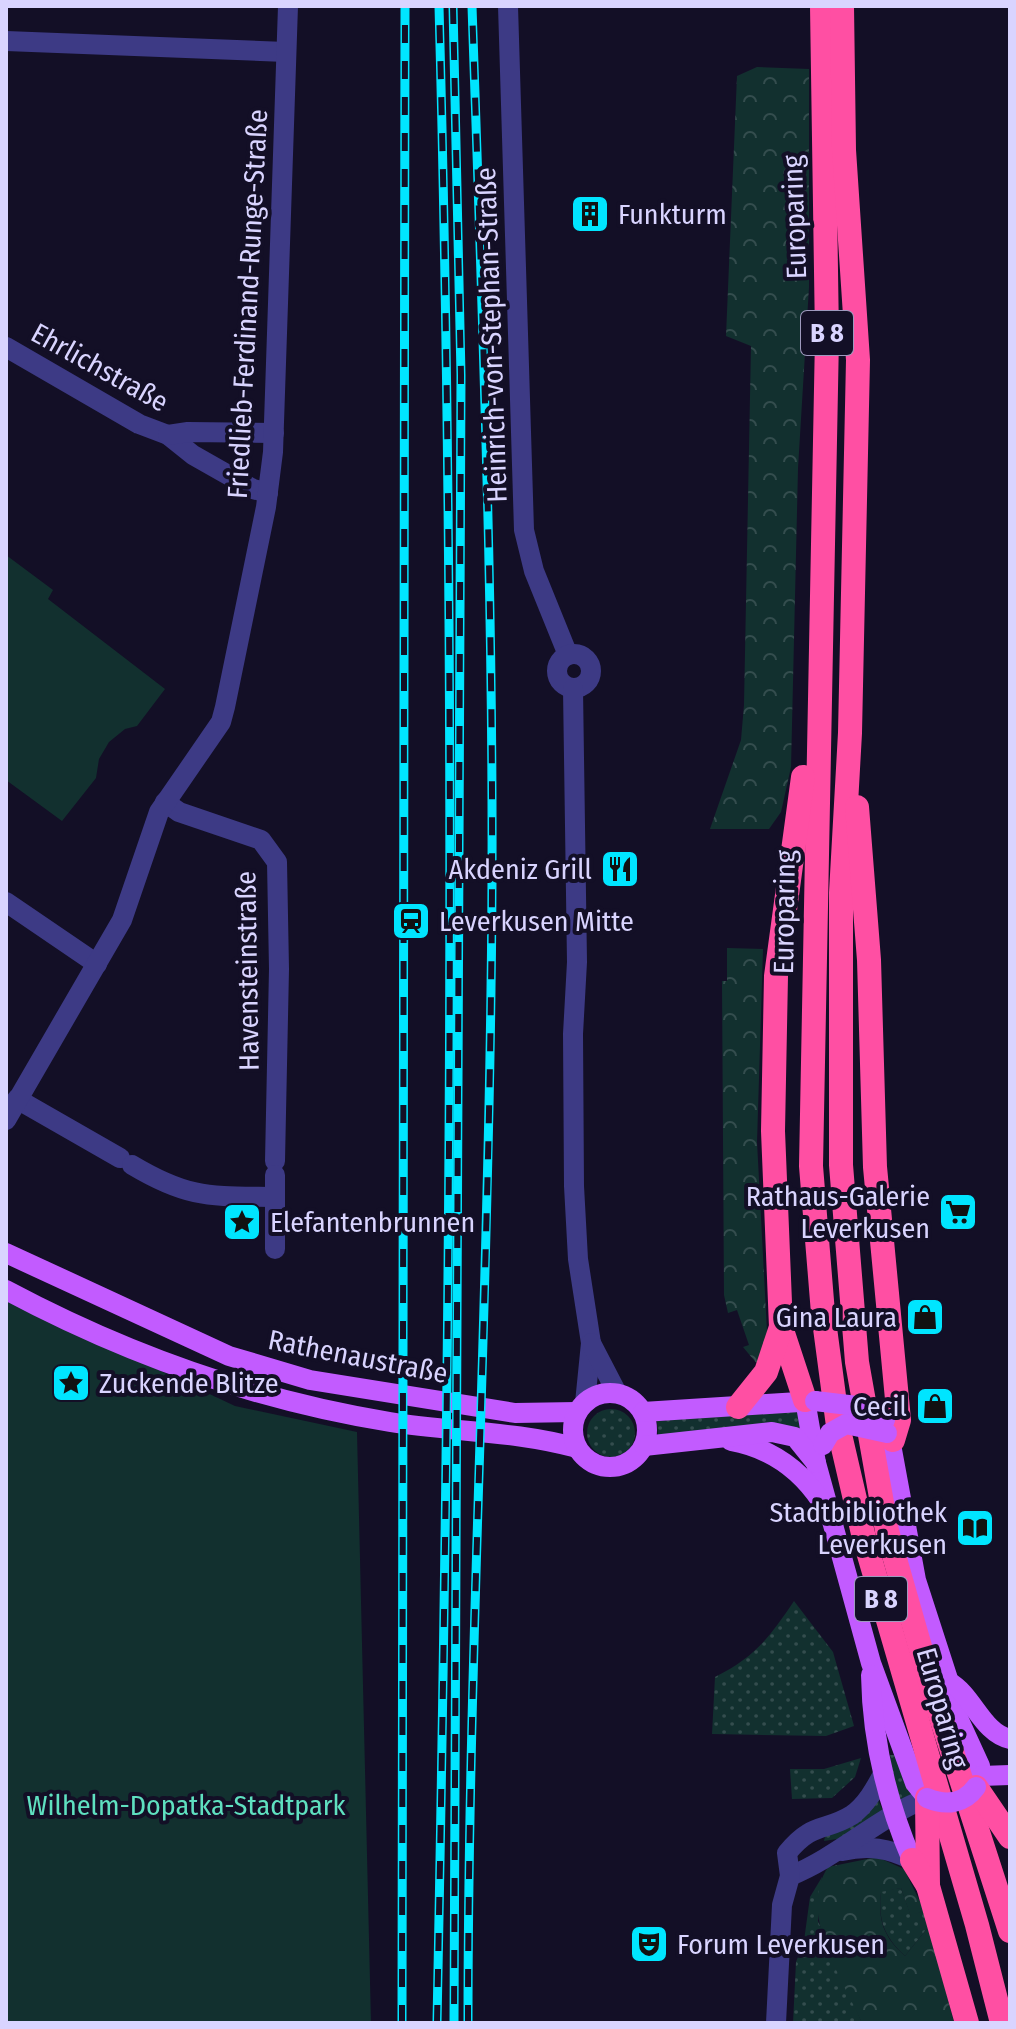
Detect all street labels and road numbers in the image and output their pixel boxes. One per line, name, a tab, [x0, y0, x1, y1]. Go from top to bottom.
street label: Friedlieb-Ferdinand-Runge-Straße	[221, 108, 274, 500]
street label: Europaring	[776, 154, 813, 280]
street label: Heinrich-von-Stephan-Straße	[469, 167, 514, 503]
road number: B 8	[801, 311, 853, 355]
street label: Ehrlichstraße	[26, 316, 174, 419]
street label: Europaring	[767, 849, 802, 974]
street label: Havensteinstraße	[229, 871, 266, 1071]
street label: Rathenaustraße	[265, 1323, 450, 1390]
road number: B 8	[855, 1577, 907, 1621]
street label: Europaring	[910, 1644, 976, 1773]

